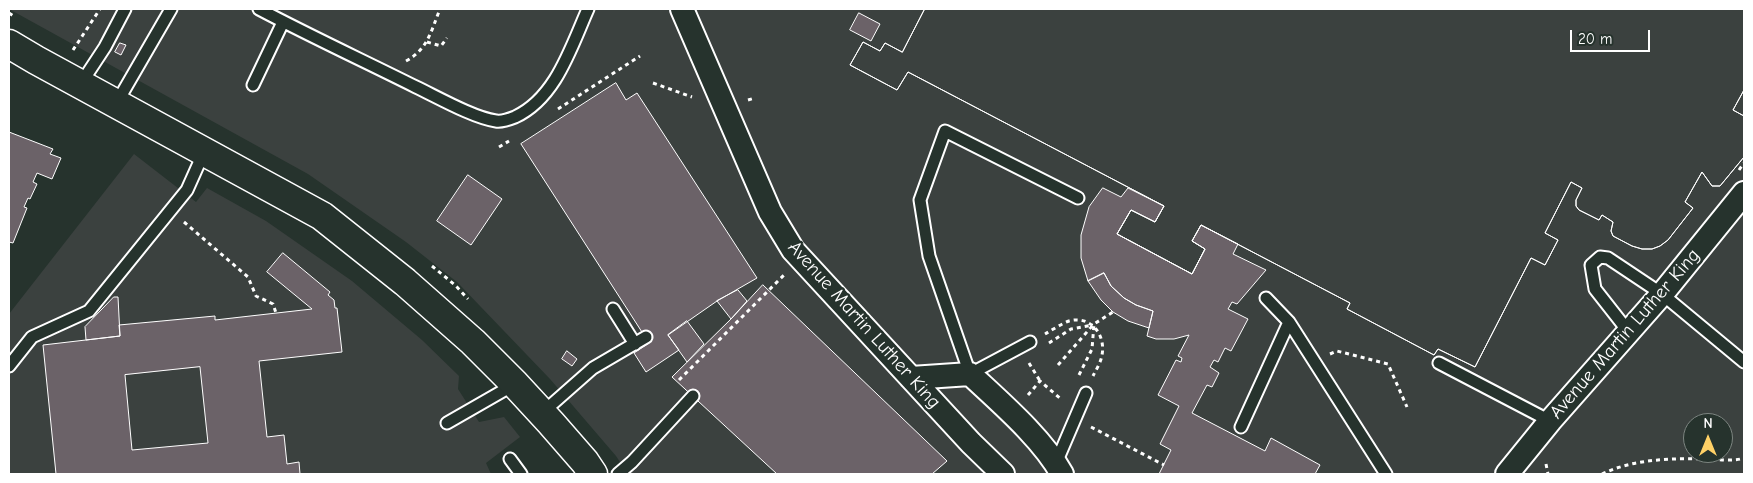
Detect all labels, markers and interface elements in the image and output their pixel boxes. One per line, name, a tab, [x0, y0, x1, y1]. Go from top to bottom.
scale bar	[1573, 20, 1653, 52]
text: 20 m	[1578, 30, 1612, 48]
street label: Avenue Martin Luther King	[783, 237, 945, 413]
street label: Avenue Martin Luther King	[1545, 244, 1705, 424]
north arrow	[1683, 413, 1733, 463]
text: N	[1703, 415, 1713, 432]

